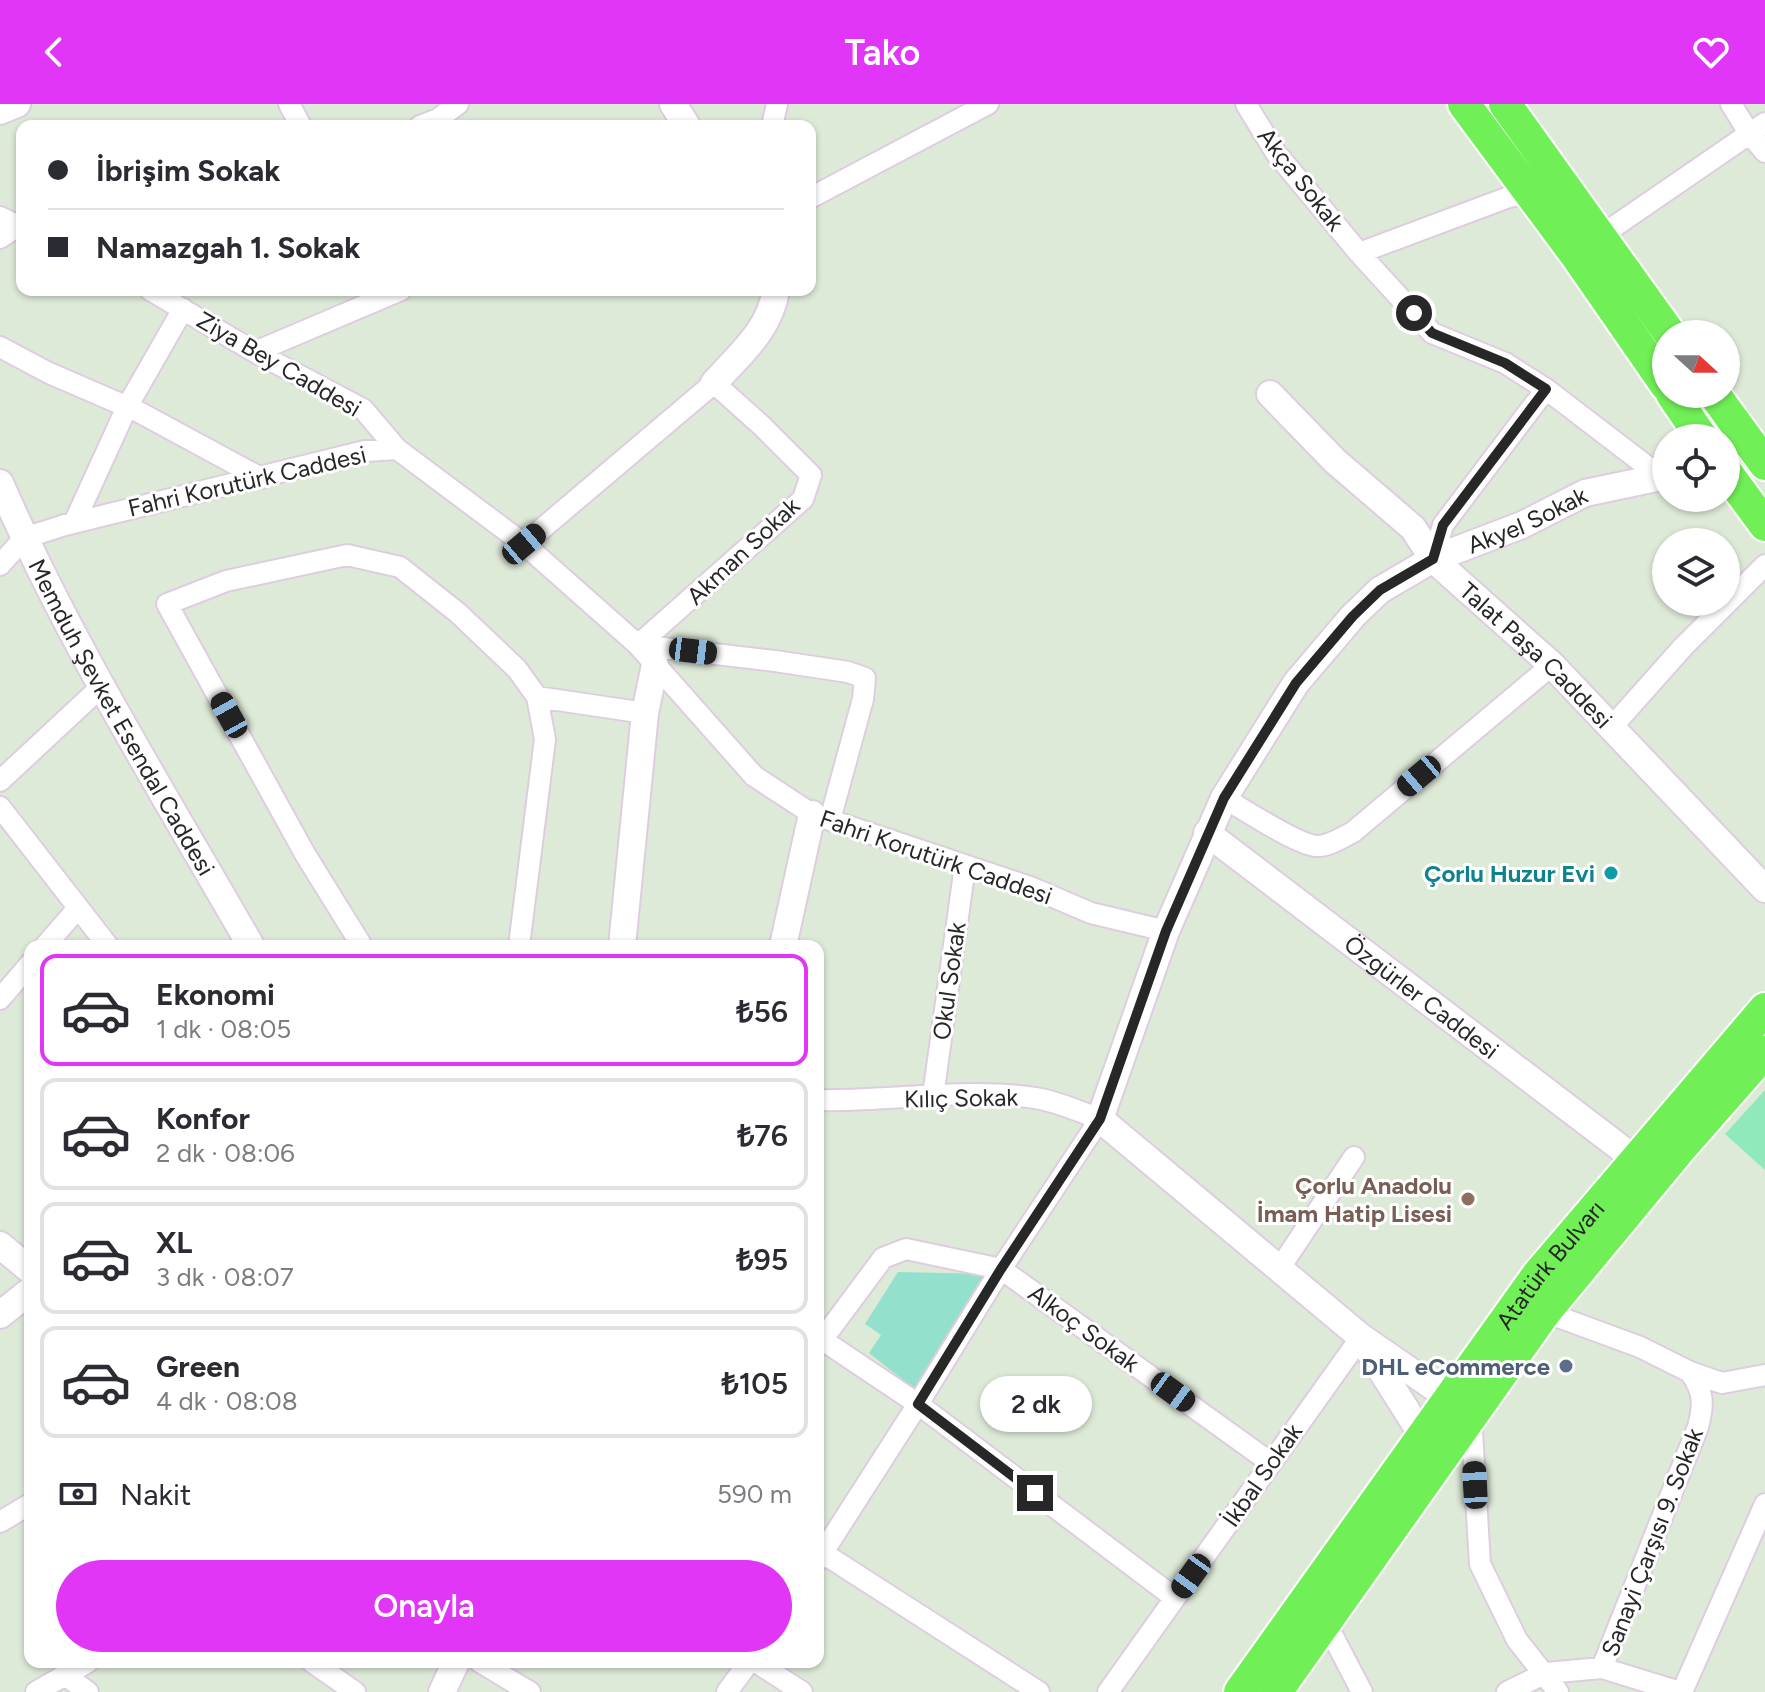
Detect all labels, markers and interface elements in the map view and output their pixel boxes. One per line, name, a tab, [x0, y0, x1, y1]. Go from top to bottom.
icon: back	[32, 30, 76, 74]
icon: heart	[1689, 30, 1733, 74]
text: Tako	[845, 31, 920, 74]
street label: Akça Sokak	[1252, 122, 1350, 237]
text: İbrişim Sokak	[96, 152, 281, 189]
text: Namazgah 1. Sokak	[96, 229, 360, 266]
route start	[1396, 295, 1432, 331]
street label: Ziya Bey Caddesi	[192, 305, 366, 423]
north arrow	[1652, 320, 1740, 408]
map controls	[1652, 320, 1740, 616]
button: locate	[1652, 424, 1740, 512]
street label: Fahri Korutürk Caddesi	[125, 439, 369, 523]
street label: Akyel Sokak	[1463, 480, 1592, 559]
street label: Akman Sokak	[681, 491, 806, 611]
car	[498, 519, 550, 569]
button: layers	[1652, 528, 1740, 616]
street label: Memduh Şevket Esendal Caddesi	[23, 554, 221, 880]
street label: Talat Paşa Caddesi	[1454, 576, 1619, 734]
car	[668, 636, 718, 666]
car	[207, 688, 251, 742]
car	[1393, 751, 1445, 801]
street label: Fahri Korutürk Caddesi	[816, 804, 1056, 910]
place label: Çorlu Huzur Evi	[1424, 859, 1595, 888]
marker: Çorlu Huzur Evi	[1602, 864, 1620, 882]
street label: Okul Sokak	[926, 920, 972, 1042]
street label: Özgürler Caddesi	[1339, 929, 1505, 1065]
icon: car	[60, 974, 132, 1046]
text: Ekonomi	[156, 976, 275, 1013]
text: ₺56	[736, 993, 788, 1030]
text: 1 dk · 08:05	[156, 1013, 291, 1045]
street label: Kılıç Sokak	[904, 1083, 1019, 1113]
icon: car	[60, 1098, 132, 1170]
text: Konfor	[156, 1100, 250, 1137]
text: ₺76	[737, 1117, 788, 1154]
text: 2 dk · 08:06	[156, 1137, 295, 1169]
place label: Çorlu Anadolu İmam Hatip Lisesi	[1257, 1171, 1452, 1228]
marker: Çorlu Anadolu İmam Hatip Lisesi	[1459, 1190, 1477, 1208]
street label: Atatürk Bulvarı	[1489, 1194, 1610, 1335]
icon: car	[60, 1222, 132, 1294]
text: XL	[156, 1224, 192, 1261]
text: ₺95	[736, 1241, 788, 1278]
text: 3 dk · 08:07	[156, 1261, 294, 1293]
street label: Alkoç Sokak	[1023, 1278, 1145, 1378]
icon: car	[60, 1346, 132, 1418]
text: Green	[156, 1348, 240, 1385]
place label: DHL eCommerce	[1361, 1352, 1550, 1381]
marker: DHL eCommerce	[1557, 1357, 1575, 1375]
text: ₺105	[722, 1365, 788, 1402]
car	[1147, 1368, 1199, 1416]
callout: 2 dk	[979, 1377, 1091, 1433]
text: 4 dk · 08:08	[156, 1385, 298, 1417]
text: 2 dk	[1011, 1388, 1061, 1420]
street label: İkbal Sokak	[1216, 1417, 1308, 1532]
street label: Sanayi Çarşısı 9. Sokak	[1595, 1423, 1709, 1660]
car	[1462, 1460, 1488, 1510]
icon: cash	[56, 1472, 100, 1516]
route end	[1017, 1475, 1053, 1511]
text: Nakit	[120, 1476, 191, 1513]
text: 590 m	[717, 1478, 792, 1510]
car	[1167, 1550, 1215, 1602]
button: Onayla	[56, 1560, 792, 1652]

